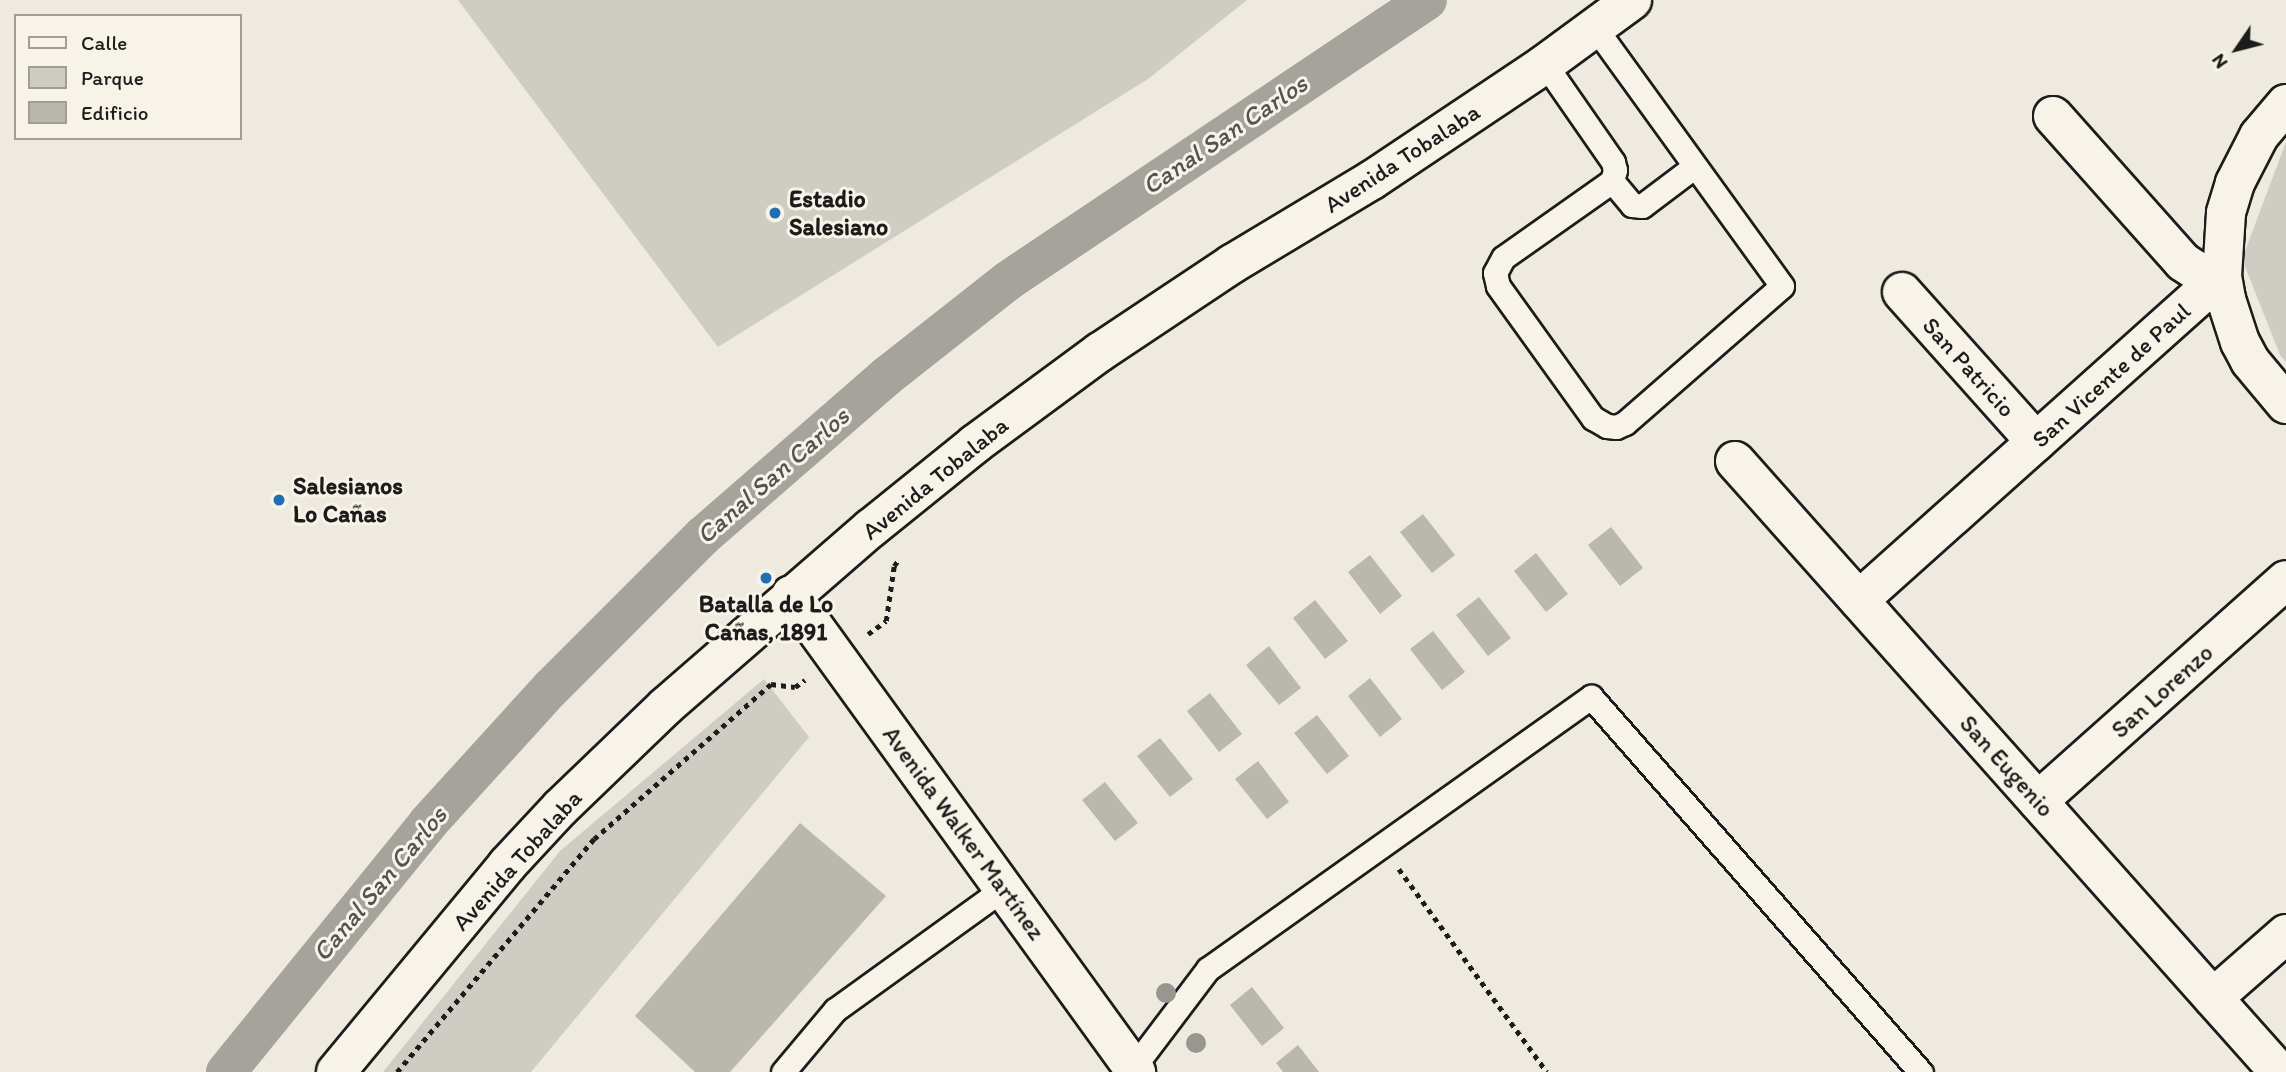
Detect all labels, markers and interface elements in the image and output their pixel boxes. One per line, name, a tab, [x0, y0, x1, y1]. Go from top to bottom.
legend	[14, 14, 242, 140]
north arrow	[2202, 14, 2272, 84]
text: Calle	[81, 30, 127, 55]
text: N	[2206, 49, 2232, 73]
text: Parque	[81, 65, 144, 90]
water label: Canal San Carlos	[1136, 68, 1314, 202]
street label: Avenida Tobalaba	[1319, 97, 1485, 219]
text: Edificio	[81, 100, 149, 125]
place label: Estadio Salesiano	[789, 185, 888, 241]
marker: Estadio Salesiano	[767, 205, 783, 221]
street label: San Vicente de Paul	[2026, 297, 2196, 453]
street label: San Patricio	[1917, 311, 2021, 423]
water label: Canal San Carlos	[690, 401, 856, 551]
street label: Avenida Tobalaba	[856, 410, 1014, 546]
place label: Salesianos Lo Cañas	[293, 472, 403, 528]
marker: Salesianos Lo Cañas	[271, 492, 287, 508]
marker: Batalla de Lo Cañas, 1891	[758, 570, 774, 586]
place label: Batalla de Lo Cañas, 1891	[699, 590, 833, 646]
street label: San Lorenzo	[2105, 638, 2219, 744]
street label: San Eugenio	[1954, 709, 2060, 823]
street label: Avenida Walker Martínez	[877, 721, 1051, 945]
street label: Avenida Tobalaba	[446, 784, 588, 936]
water label: Canal San Carlos	[306, 800, 454, 968]

